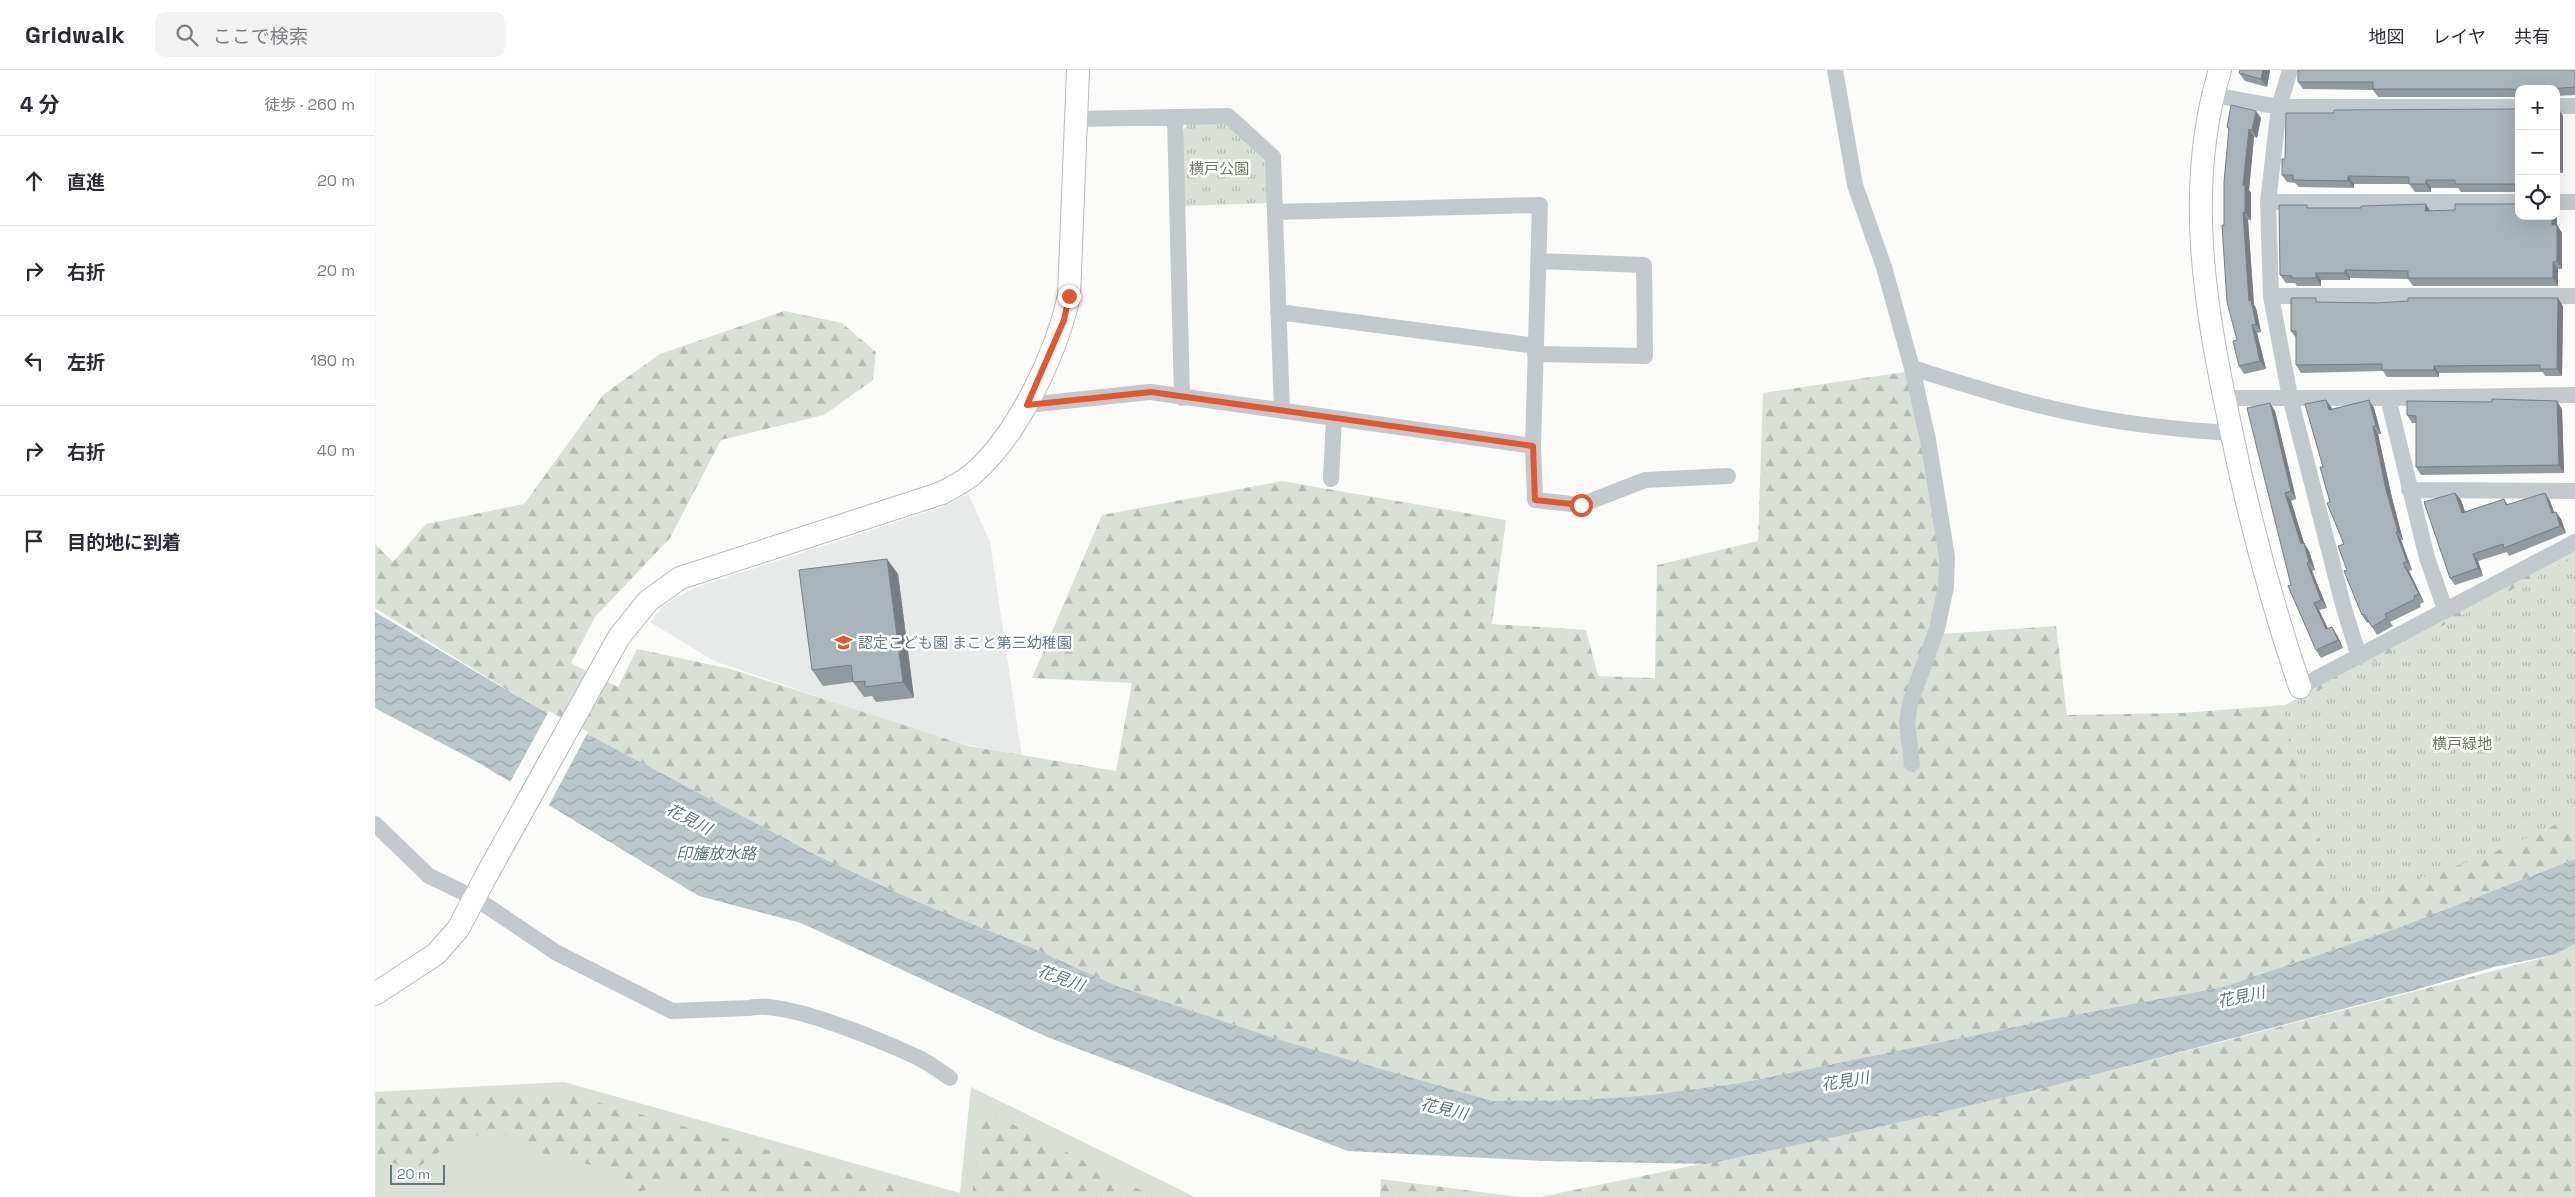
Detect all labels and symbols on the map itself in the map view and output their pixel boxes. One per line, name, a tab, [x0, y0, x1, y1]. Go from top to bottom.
park label: 横戸公園	[1189, 159, 1249, 178]
route end	[1058, 285, 1081, 308]
route start	[1570, 494, 1593, 517]
school or university icon: 認定こども園 まこと第三幼稚園	[834, 632, 854, 652]
place label: 認定こども園 まこと第三幼稚園	[858, 633, 1072, 652]
park label: 横戸緑地	[2432, 734, 2492, 753]
water label: 花見川	[663, 799, 717, 840]
water label: 印旛放水路	[676, 843, 758, 864]
water label: 花見川	[1035, 960, 1089, 997]
water label: 花見川	[2215, 981, 2269, 1012]
water label: 花見川	[1820, 1067, 1872, 1095]
water label: 花見川	[1418, 1093, 1472, 1125]
scale bar	[390, 1162, 445, 1185]

